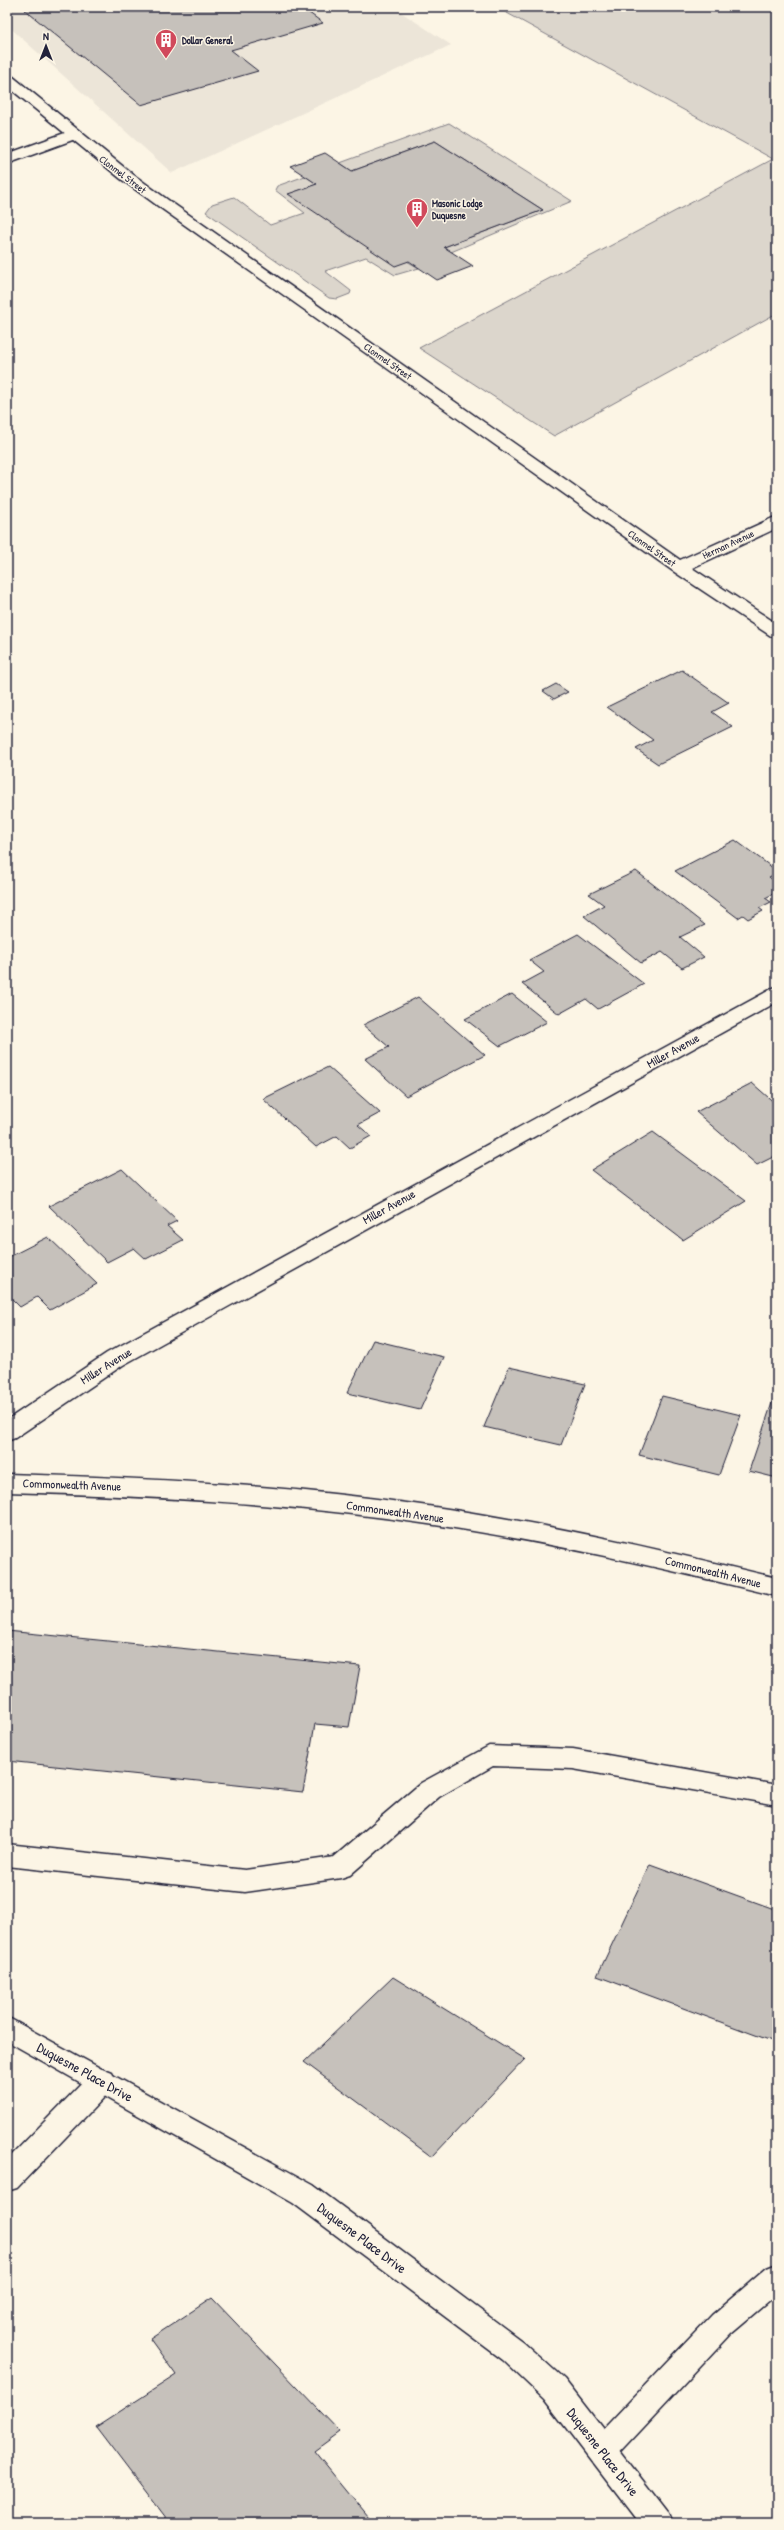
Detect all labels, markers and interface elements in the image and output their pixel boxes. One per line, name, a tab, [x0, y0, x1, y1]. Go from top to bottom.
north arrow	[26, 26, 66, 66]
building icon: Dollar General	[153, 27, 179, 60]
text: N	[43, 29, 49, 43]
place label: Dollar General	[182, 34, 233, 47]
street label: Clonmel Street	[97, 152, 149, 197]
building icon: Masonic Lodge Duquesne	[404, 196, 430, 229]
place label: Masonic Lodge Duquesne	[432, 197, 483, 223]
street label: Clonmel Street	[361, 340, 415, 383]
street label: Clonmel Street	[625, 527, 679, 570]
street label: Herman Avenue	[700, 527, 756, 562]
street label: Miller Avenue	[643, 1029, 702, 1072]
street label: Miller Avenue	[359, 1185, 418, 1228]
street label: Miller Avenue	[77, 1343, 135, 1388]
street label: Commonwealth Avenue	[22, 1474, 122, 1495]
street label: Commonwealth Avenue	[345, 1496, 445, 1527]
street label: Commonwealth Avenue	[663, 1551, 763, 1592]
street label: Duquesne Place Drive	[33, 2037, 137, 2107]
street label: Duquesne Place Drive	[313, 2198, 411, 2278]
street label: Duquesne Place Drive	[562, 2404, 644, 2501]

